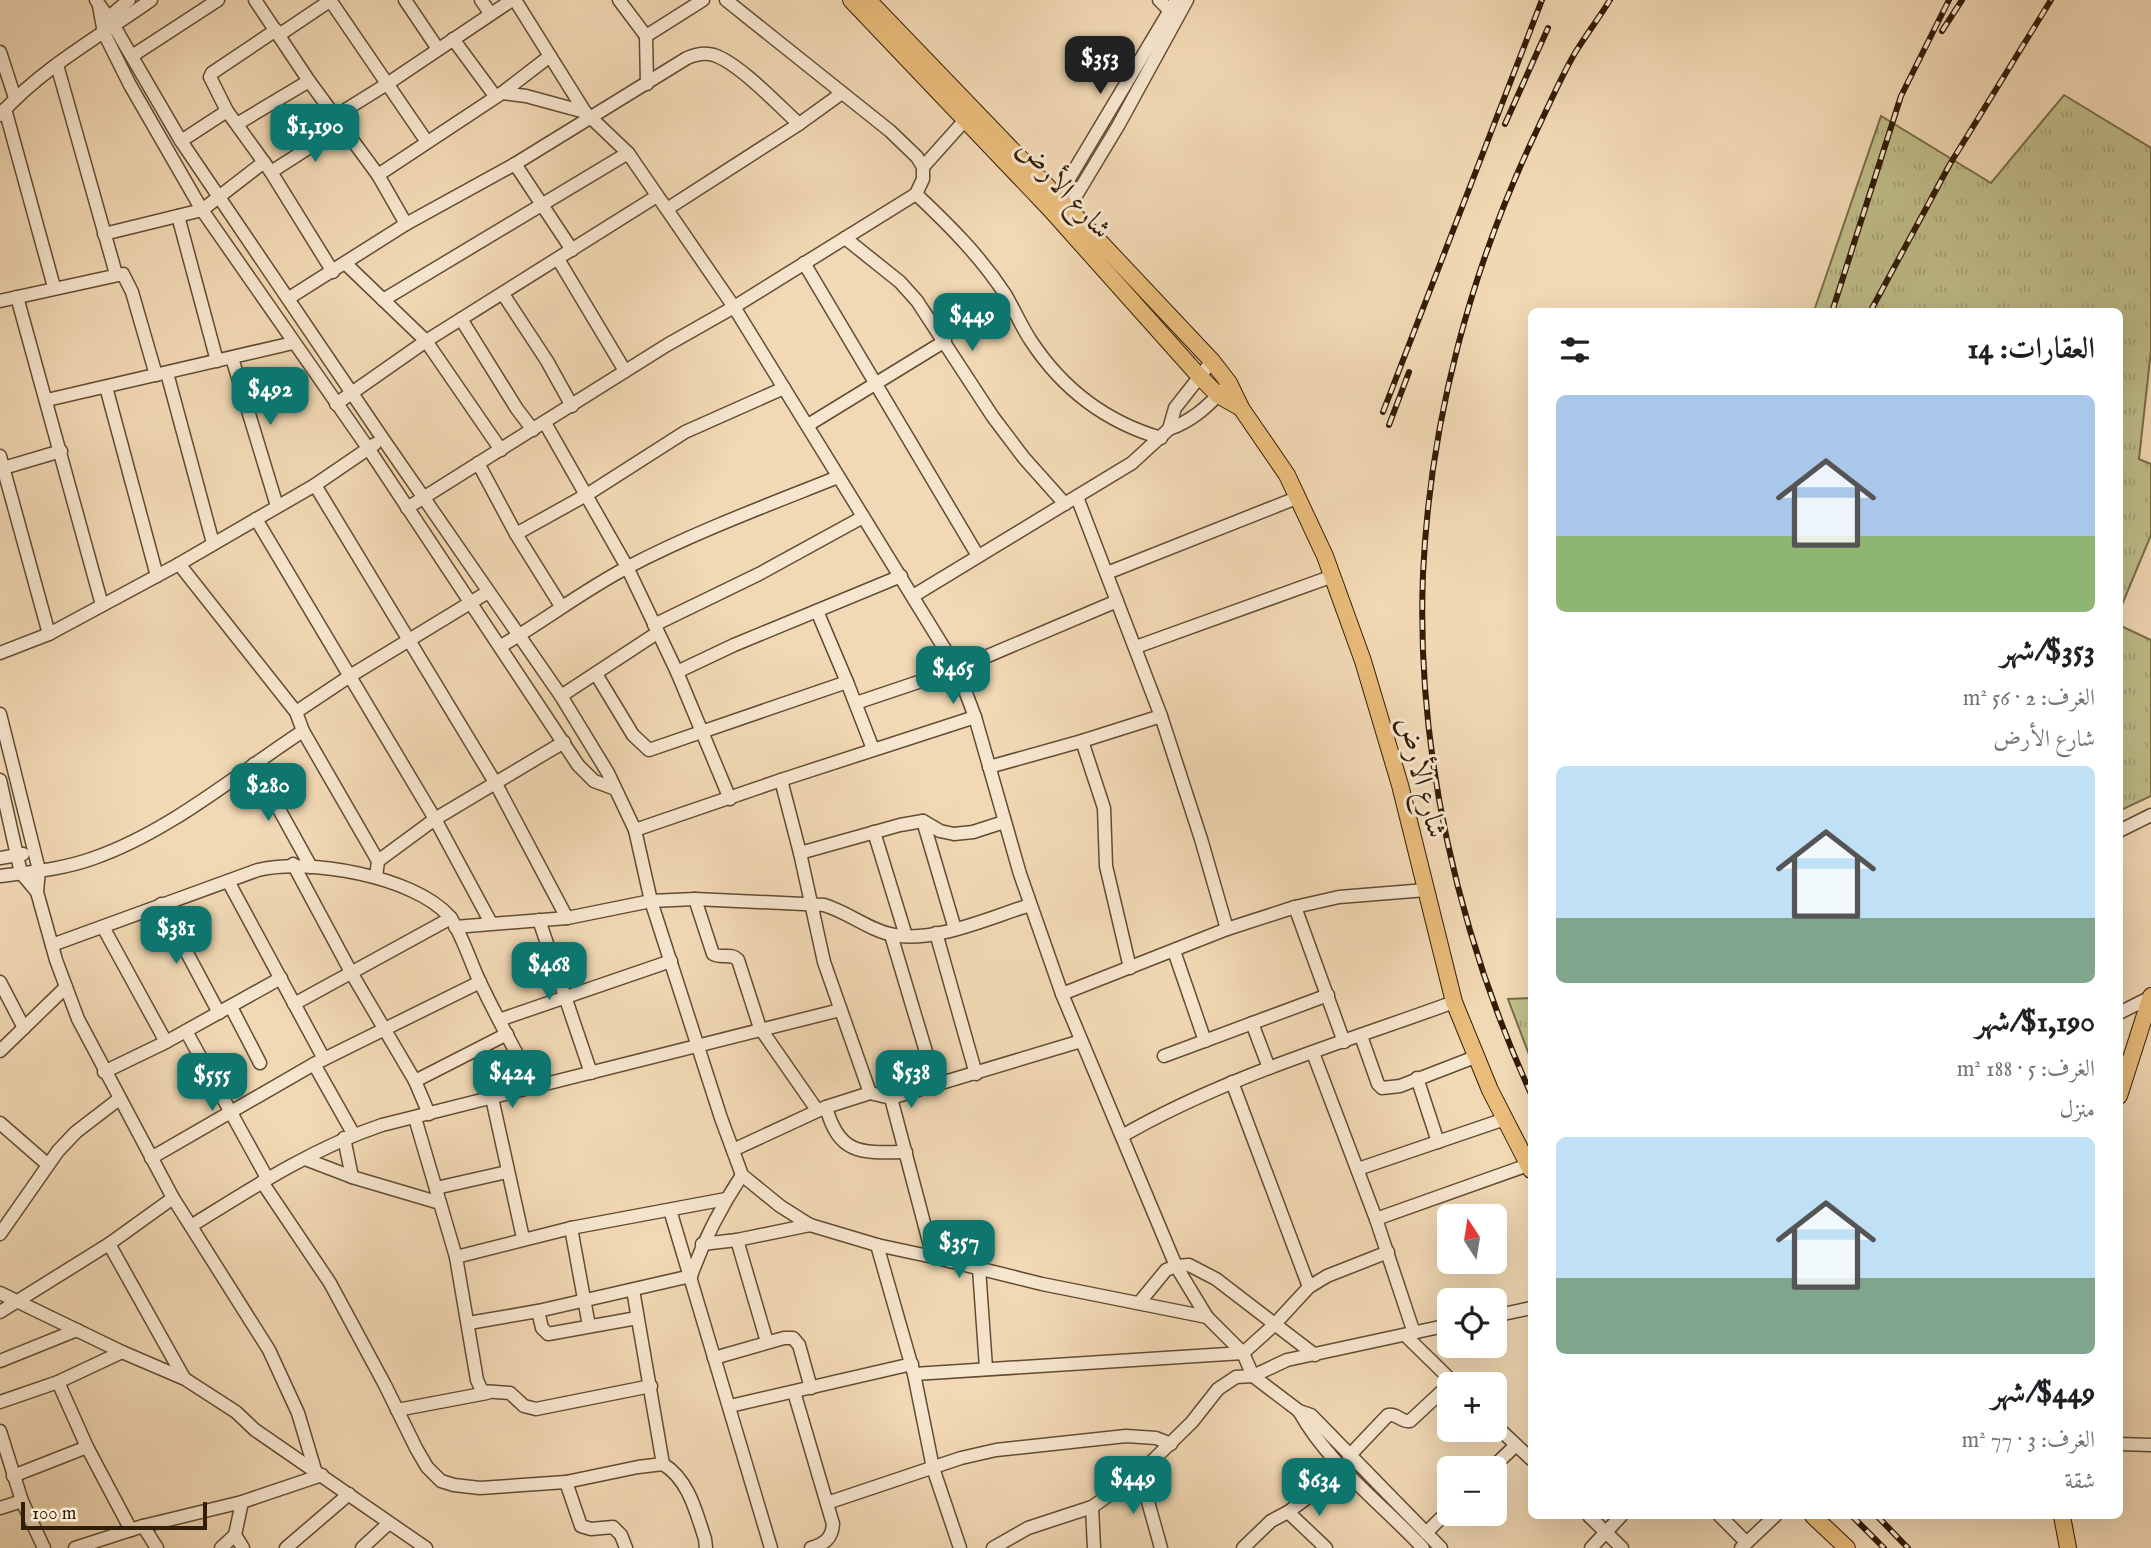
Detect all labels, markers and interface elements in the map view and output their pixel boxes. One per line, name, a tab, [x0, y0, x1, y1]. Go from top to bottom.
pin: $353	[1059, 36, 1141, 96]
text: $353	[1081, 44, 1119, 73]
pin: $1,190	[258, 104, 372, 164]
text: $1,190	[286, 112, 344, 141]
street label: شارع الأرض	[1005, 130, 1120, 250]
pin: $449	[931, 294, 1013, 353]
text: $449	[949, 301, 995, 330]
icon: filters	[1556, 331, 1594, 369]
text: العقارات: 14	[1967, 331, 2095, 369]
pin: $492	[229, 368, 311, 427]
text: $492	[248, 375, 292, 404]
icon: home	[1763, 440, 1889, 566]
text: $353/شهر	[2000, 633, 2095, 671]
pin: $465	[912, 646, 994, 706]
text: $465	[932, 654, 974, 683]
text: الغرف: 2 · 56 m²	[1963, 684, 2095, 713]
street label: شارع الأرض	[1384, 713, 1456, 843]
text: شارع الأرض	[1993, 725, 2095, 754]
pin: $280	[227, 764, 309, 823]
text: $280	[246, 771, 290, 800]
icon: home	[1763, 811, 1889, 937]
pin: $381	[135, 906, 217, 966]
text: $381	[157, 914, 195, 943]
pin: $468	[508, 942, 590, 1002]
text: $468	[528, 950, 570, 979]
text: $1,190/شهر	[1976, 1004, 2095, 1042]
pin: $424	[471, 1050, 553, 1110]
pin: $538	[870, 1050, 952, 1110]
pin: $555	[171, 1054, 253, 1113]
text: الغرف: 5 · 188 m²	[1957, 1055, 2095, 1084]
text: $424	[489, 1058, 535, 1087]
text: $538	[892, 1058, 930, 1087]
text: $555	[193, 1061, 231, 1090]
text: منزل	[2060, 1096, 2095, 1125]
icon: home	[1763, 1182, 1889, 1308]
north arrow	[1437, 1204, 1507, 1274]
map controls	[1437, 1204, 1507, 1526]
pin: $357	[918, 1220, 1000, 1280]
text: $357	[939, 1228, 979, 1257]
button: locate	[1437, 1288, 1507, 1358]
button: +	[1437, 1372, 1507, 1442]
text: $449/شهر	[1991, 1375, 2095, 1413]
text: الغرف: 3 · 77 m²	[1962, 1426, 2095, 1455]
pin: $449	[1092, 1456, 1174, 1516]
button: −	[1437, 1456, 1507, 1526]
pin: $634	[1278, 1458, 1360, 1518]
text: $449	[1110, 1464, 1156, 1493]
text: $634	[1298, 1466, 1340, 1495]
text: شقة	[2065, 1467, 2095, 1496]
scale bar	[21, 1499, 206, 1531]
text: 100 m	[32, 1502, 76, 1526]

